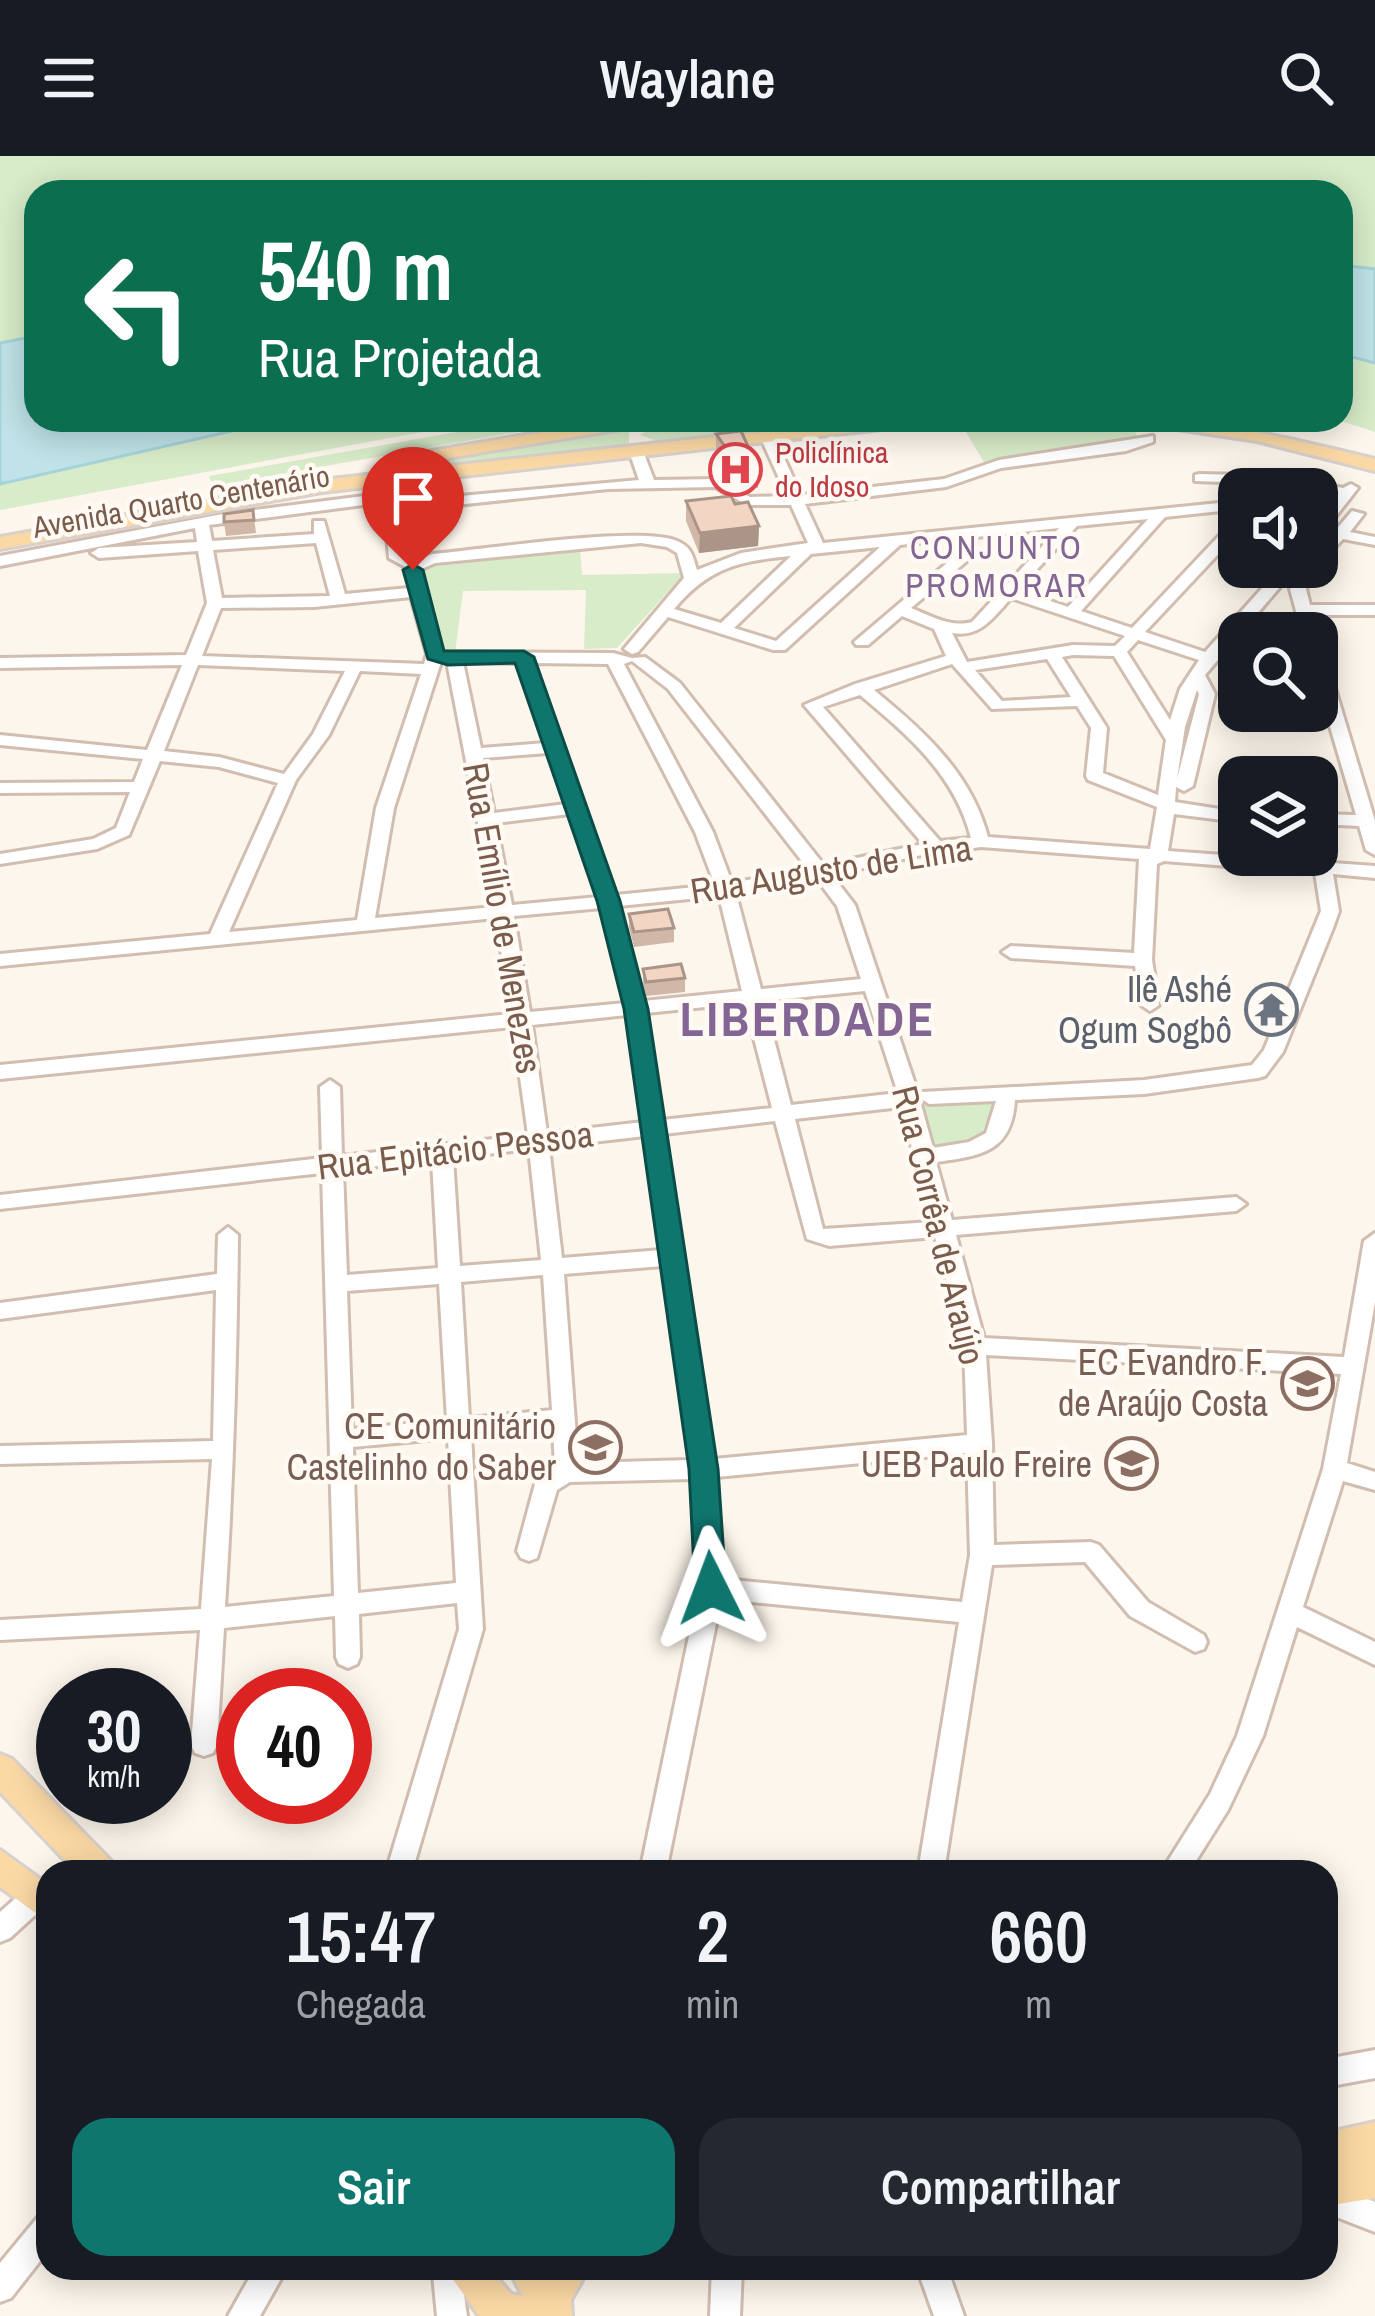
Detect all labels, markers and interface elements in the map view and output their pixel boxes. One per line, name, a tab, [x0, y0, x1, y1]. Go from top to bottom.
text: Waylane	[600, 42, 775, 115]
icon: menu	[36, 45, 102, 111]
icon: search	[1273, 45, 1339, 111]
text: 540 m	[258, 213, 453, 326]
icon: left	[60, 228, 216, 384]
text: Rua Projetada	[258, 321, 541, 394]
place label: Policlínica do Idoso	[775, 432, 889, 506]
hospital icon: Policlínica do Idoso	[708, 441, 764, 497]
pin	[362, 447, 464, 570]
street label: Avenida Quarto Centenário	[29, 455, 332, 547]
icon: arrive	[380, 465, 446, 531]
map controls	[1218, 468, 1338, 876]
button: sound	[1218, 468, 1338, 588]
district label: CONJUNTO PROMORAR	[905, 525, 1089, 607]
button: search	[1218, 612, 1338, 732]
button: layers	[1218, 756, 1338, 876]
street label: Rua Emílio de Menezes	[452, 759, 554, 1077]
street label: Rua Augusto de Lima	[687, 823, 975, 915]
place label: Ilê Ashé Ogum Sogbô	[1058, 965, 1232, 1054]
temple icon: Ilê Ashé Ogum Sogbô	[1243, 982, 1299, 1038]
district label: LIBERDADE	[680, 986, 936, 1051]
street label: Rua Corrêa de Araújo	[881, 1081, 997, 1369]
street label: Rua Epitácio Pessoa	[314, 1109, 596, 1191]
place label: EC Evandro F. de Araújo Costa	[1058, 1338, 1268, 1427]
school or university icon: EC Evandro F. de Araújo Costa	[1279, 1355, 1335, 1411]
place label: CE Comunitário Castelinho do Saber	[287, 1402, 556, 1491]
school or university icon: CE Comunitário Castelinho do Saber	[567, 1419, 623, 1475]
school or university icon: UEB Paulo Freire	[1103, 1436, 1159, 1492]
place label: UEB Paulo Freire	[861, 1440, 1092, 1488]
position arrow	[648, 1525, 774, 1651]
speed limit sign: 40	[216, 1668, 372, 1824]
text: 30	[87, 1690, 141, 1771]
text: km/h	[87, 1756, 141, 1796]
text: 15:47	[286, 1887, 436, 1984]
text: 2	[696, 1887, 729, 1984]
text: 660	[989, 1887, 1088, 1984]
text: Chegada	[296, 1978, 426, 2030]
text: min	[686, 1978, 739, 2030]
text: m	[1025, 1978, 1052, 2030]
button: Sair	[72, 2118, 675, 2256]
button: Compartilhar	[699, 2118, 1302, 2256]

